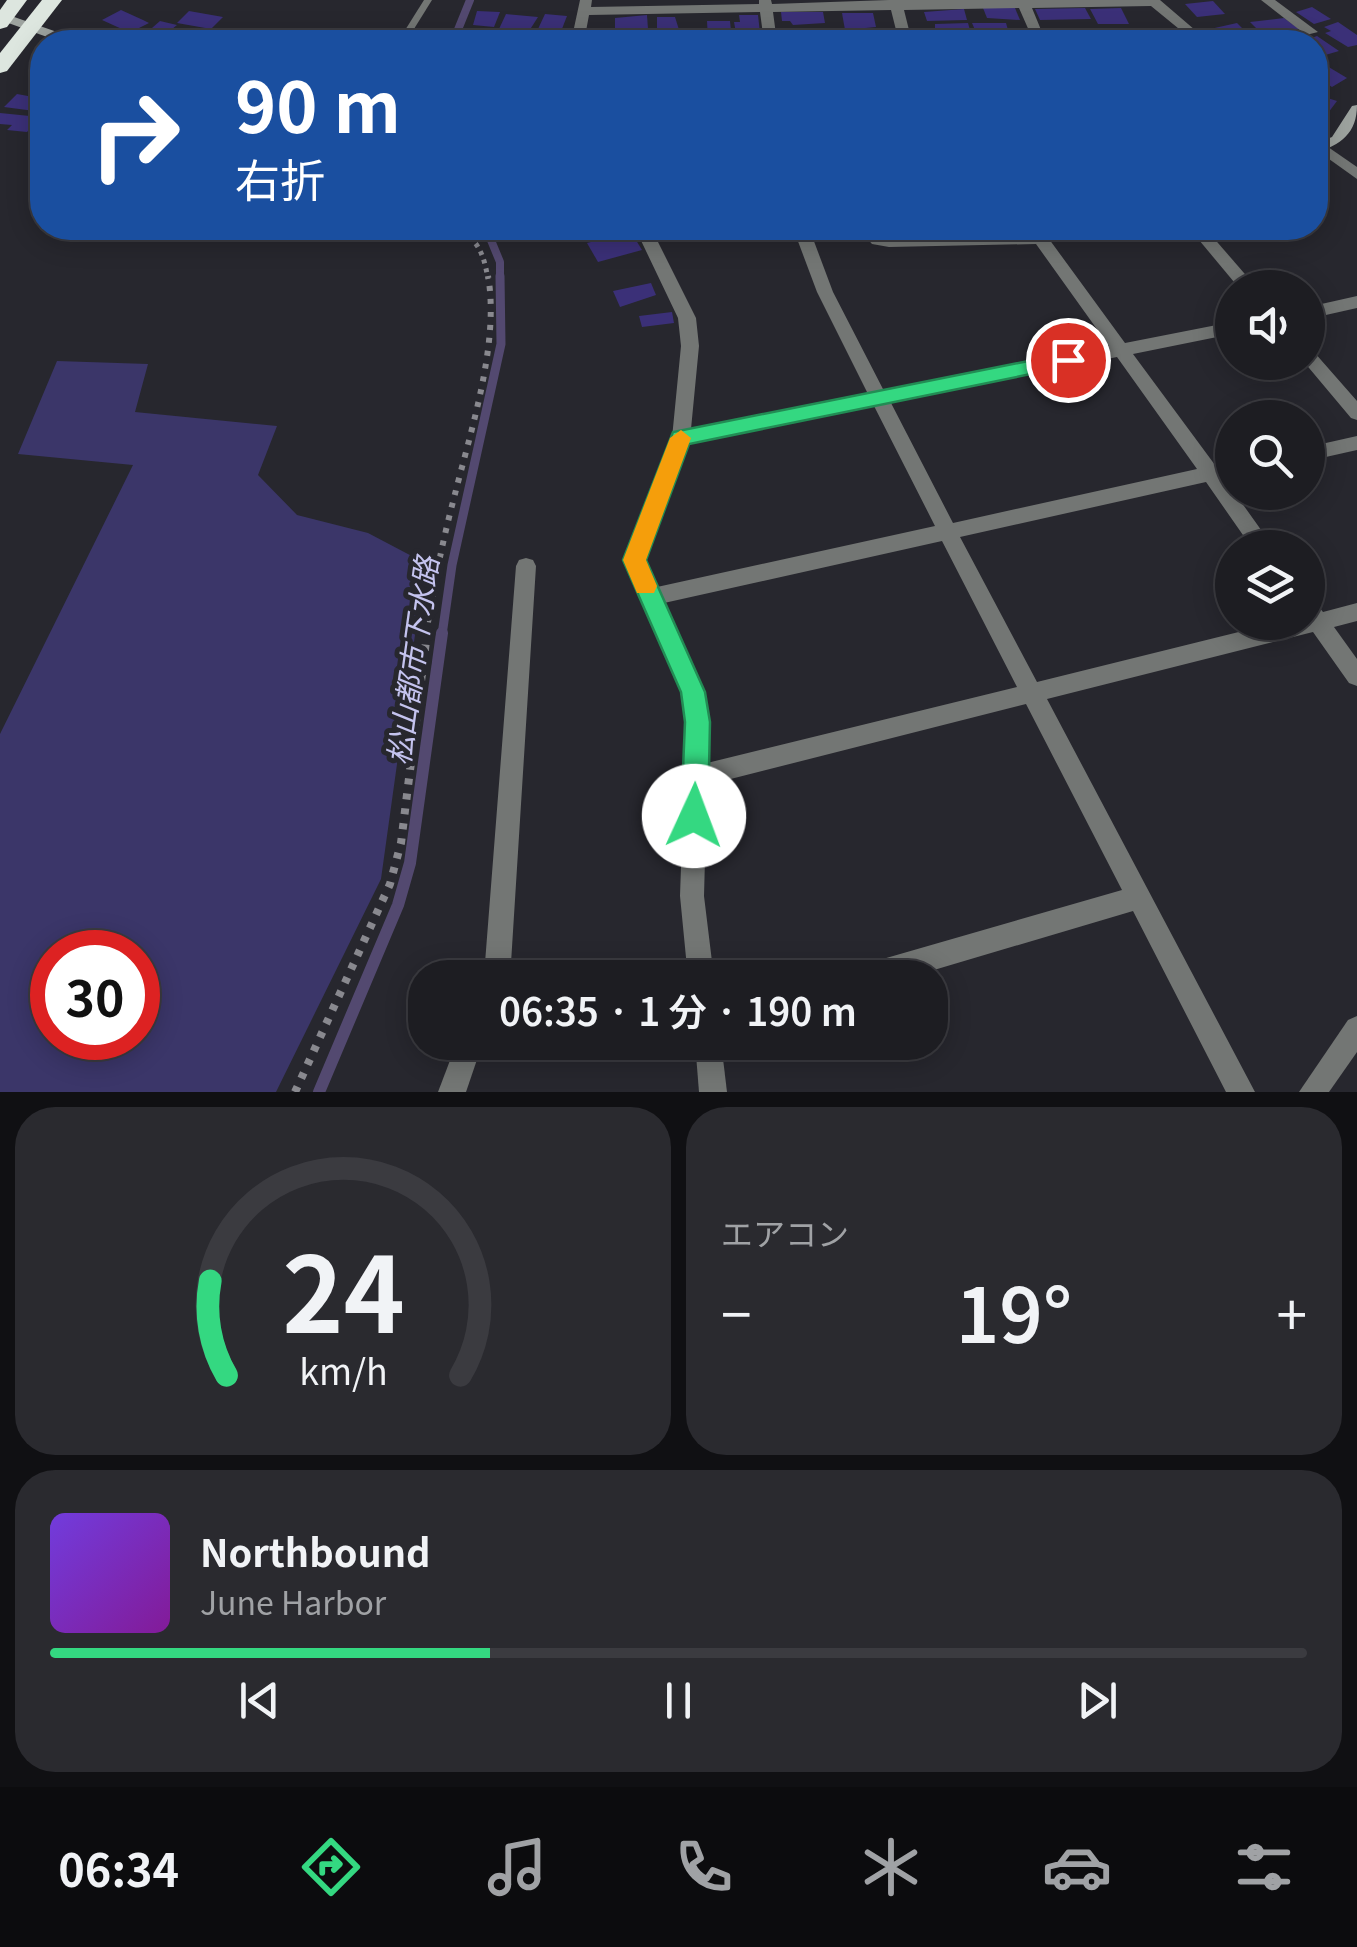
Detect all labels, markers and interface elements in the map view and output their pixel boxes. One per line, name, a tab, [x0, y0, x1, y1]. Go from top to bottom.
text: 90 m	[235, 52, 401, 153]
icon: right	[70, 70, 200, 200]
text: 右折	[235, 145, 325, 210]
map controls	[1215, 270, 1325, 640]
button: sound	[1215, 270, 1325, 380]
pin	[1026, 318, 1111, 403]
icon: arrive	[1041, 333, 1096, 388]
button: search	[1215, 400, 1325, 510]
button: layers	[1215, 530, 1325, 640]
water label: 松山都市下水路	[375, 551, 448, 768]
position arrow	[642, 764, 746, 868]
speed limit sign: 30	[30, 930, 160, 1060]
text: 06:35 · 1 分 · 190 m	[499, 982, 857, 1037]
text: エアコン	[721, 1209, 849, 1255]
text: 24	[282, 1212, 404, 1363]
text: 19°	[956, 1256, 1072, 1365]
text: −	[721, 1271, 752, 1351]
text: +	[1276, 1271, 1307, 1351]
text: km/h	[299, 1344, 387, 1395]
text: Northbound	[200, 1523, 430, 1578]
text: June Harbor	[200, 1578, 386, 1624]
icon: previous	[232, 1673, 287, 1728]
icon: pause	[651, 1673, 706, 1728]
icon: next	[1070, 1673, 1125, 1728]
icon: directions	[296, 1832, 366, 1902]
icon: music	[482, 1832, 552, 1902]
icon: phone	[669, 1832, 739, 1902]
icon: climate	[856, 1832, 926, 1902]
icon: car	[1042, 1832, 1112, 1902]
icon: filters	[1229, 1832, 1299, 1902]
text: 06:34	[58, 1835, 179, 1900]

